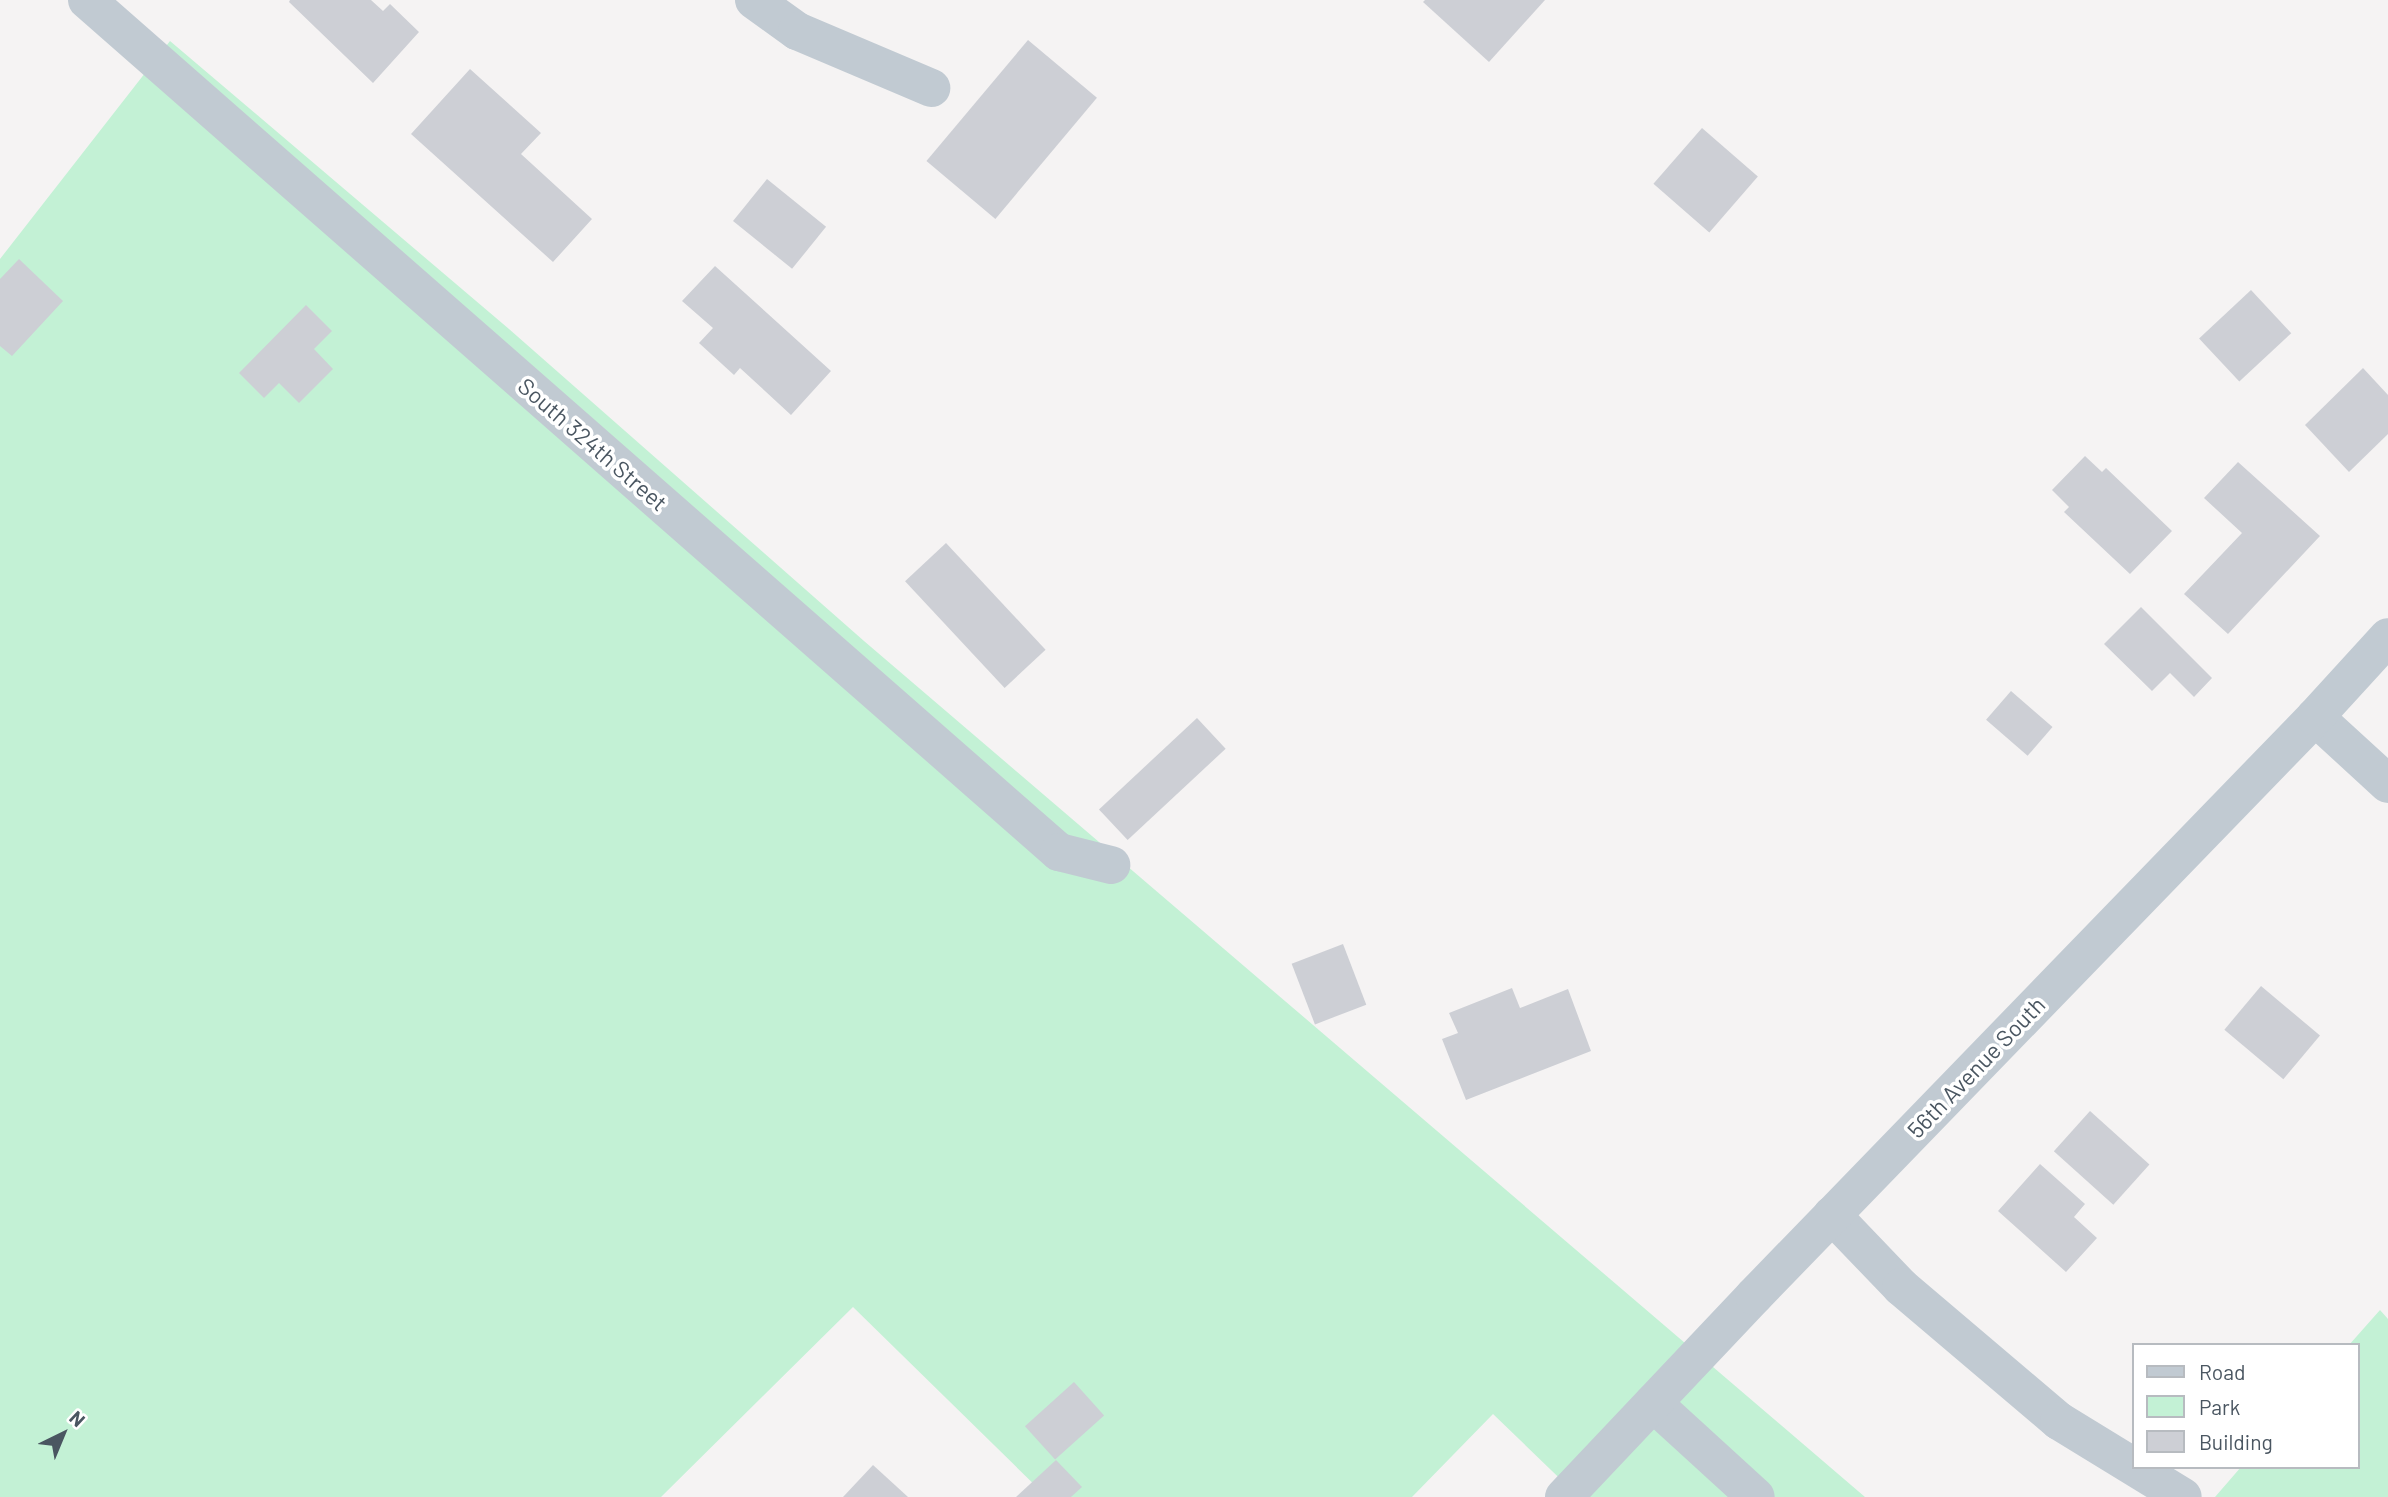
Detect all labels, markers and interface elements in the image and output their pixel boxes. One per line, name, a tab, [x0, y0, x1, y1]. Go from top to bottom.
street label: South 324th Street	[513, 372, 673, 516]
street label: 56th Avenue South	[1902, 991, 2050, 1143]
legend	[2132, 1343, 2360, 1469]
text: Road	[2199, 1359, 2245, 1384]
text: Park	[2199, 1394, 2240, 1419]
north arrow	[28, 1399, 98, 1469]
text: N	[65, 1406, 90, 1431]
text: Building	[2199, 1429, 2273, 1454]

